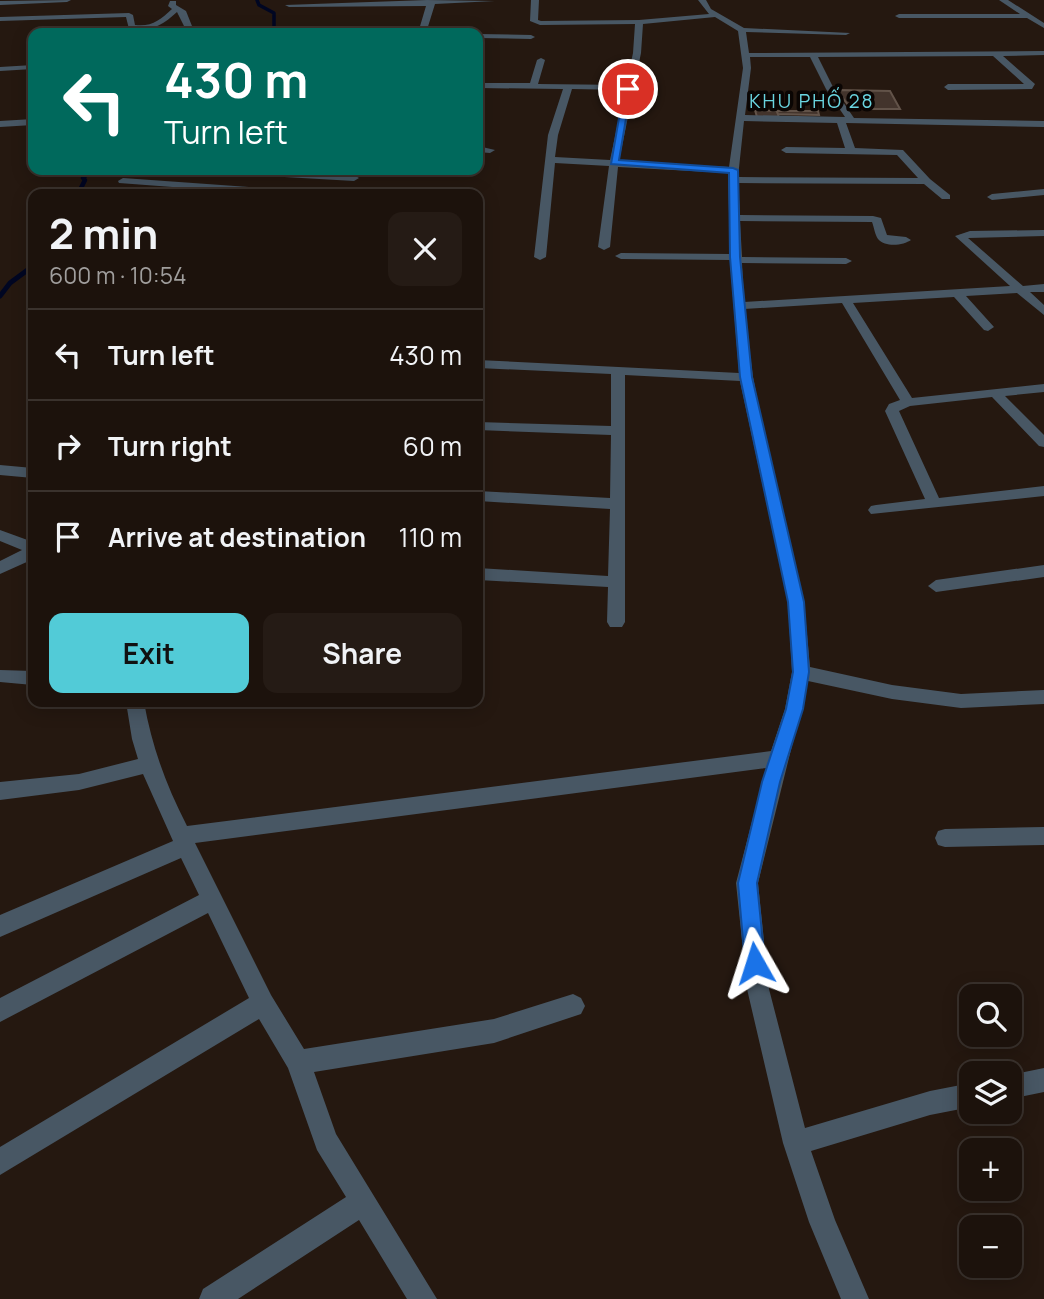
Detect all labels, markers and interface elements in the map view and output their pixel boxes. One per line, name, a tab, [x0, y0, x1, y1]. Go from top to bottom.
text: 430 m	[164, 46, 308, 113]
icon: left	[49, 56, 140, 147]
pin	[598, 59, 658, 119]
icon: arrive	[609, 70, 647, 108]
district label: KHU PHỐ 28	[749, 86, 875, 114]
text: Turn left	[164, 110, 288, 154]
text: 2 min	[49, 204, 158, 262]
button: close	[388, 212, 462, 286]
text: 600 m · 10:54	[49, 259, 187, 291]
icon: left	[49, 336, 87, 374]
text: Turn left	[108, 337, 215, 373]
text: 430 m	[389, 337, 462, 373]
icon: right	[49, 427, 87, 465]
text: Turn right	[108, 428, 232, 464]
text: 60 m	[403, 428, 462, 464]
icon: arrive	[49, 518, 87, 556]
text: Arrive at destination	[108, 519, 366, 555]
text: 110 m	[399, 519, 462, 555]
button: Exit	[49, 613, 249, 693]
button: Share	[263, 613, 462, 693]
position arrow	[718, 926, 792, 1000]
map controls	[959, 984, 1022, 1278]
button: search	[959, 984, 1022, 1047]
button: layers	[959, 1061, 1022, 1124]
button: +	[959, 1138, 1022, 1201]
button: −	[959, 1215, 1022, 1278]

